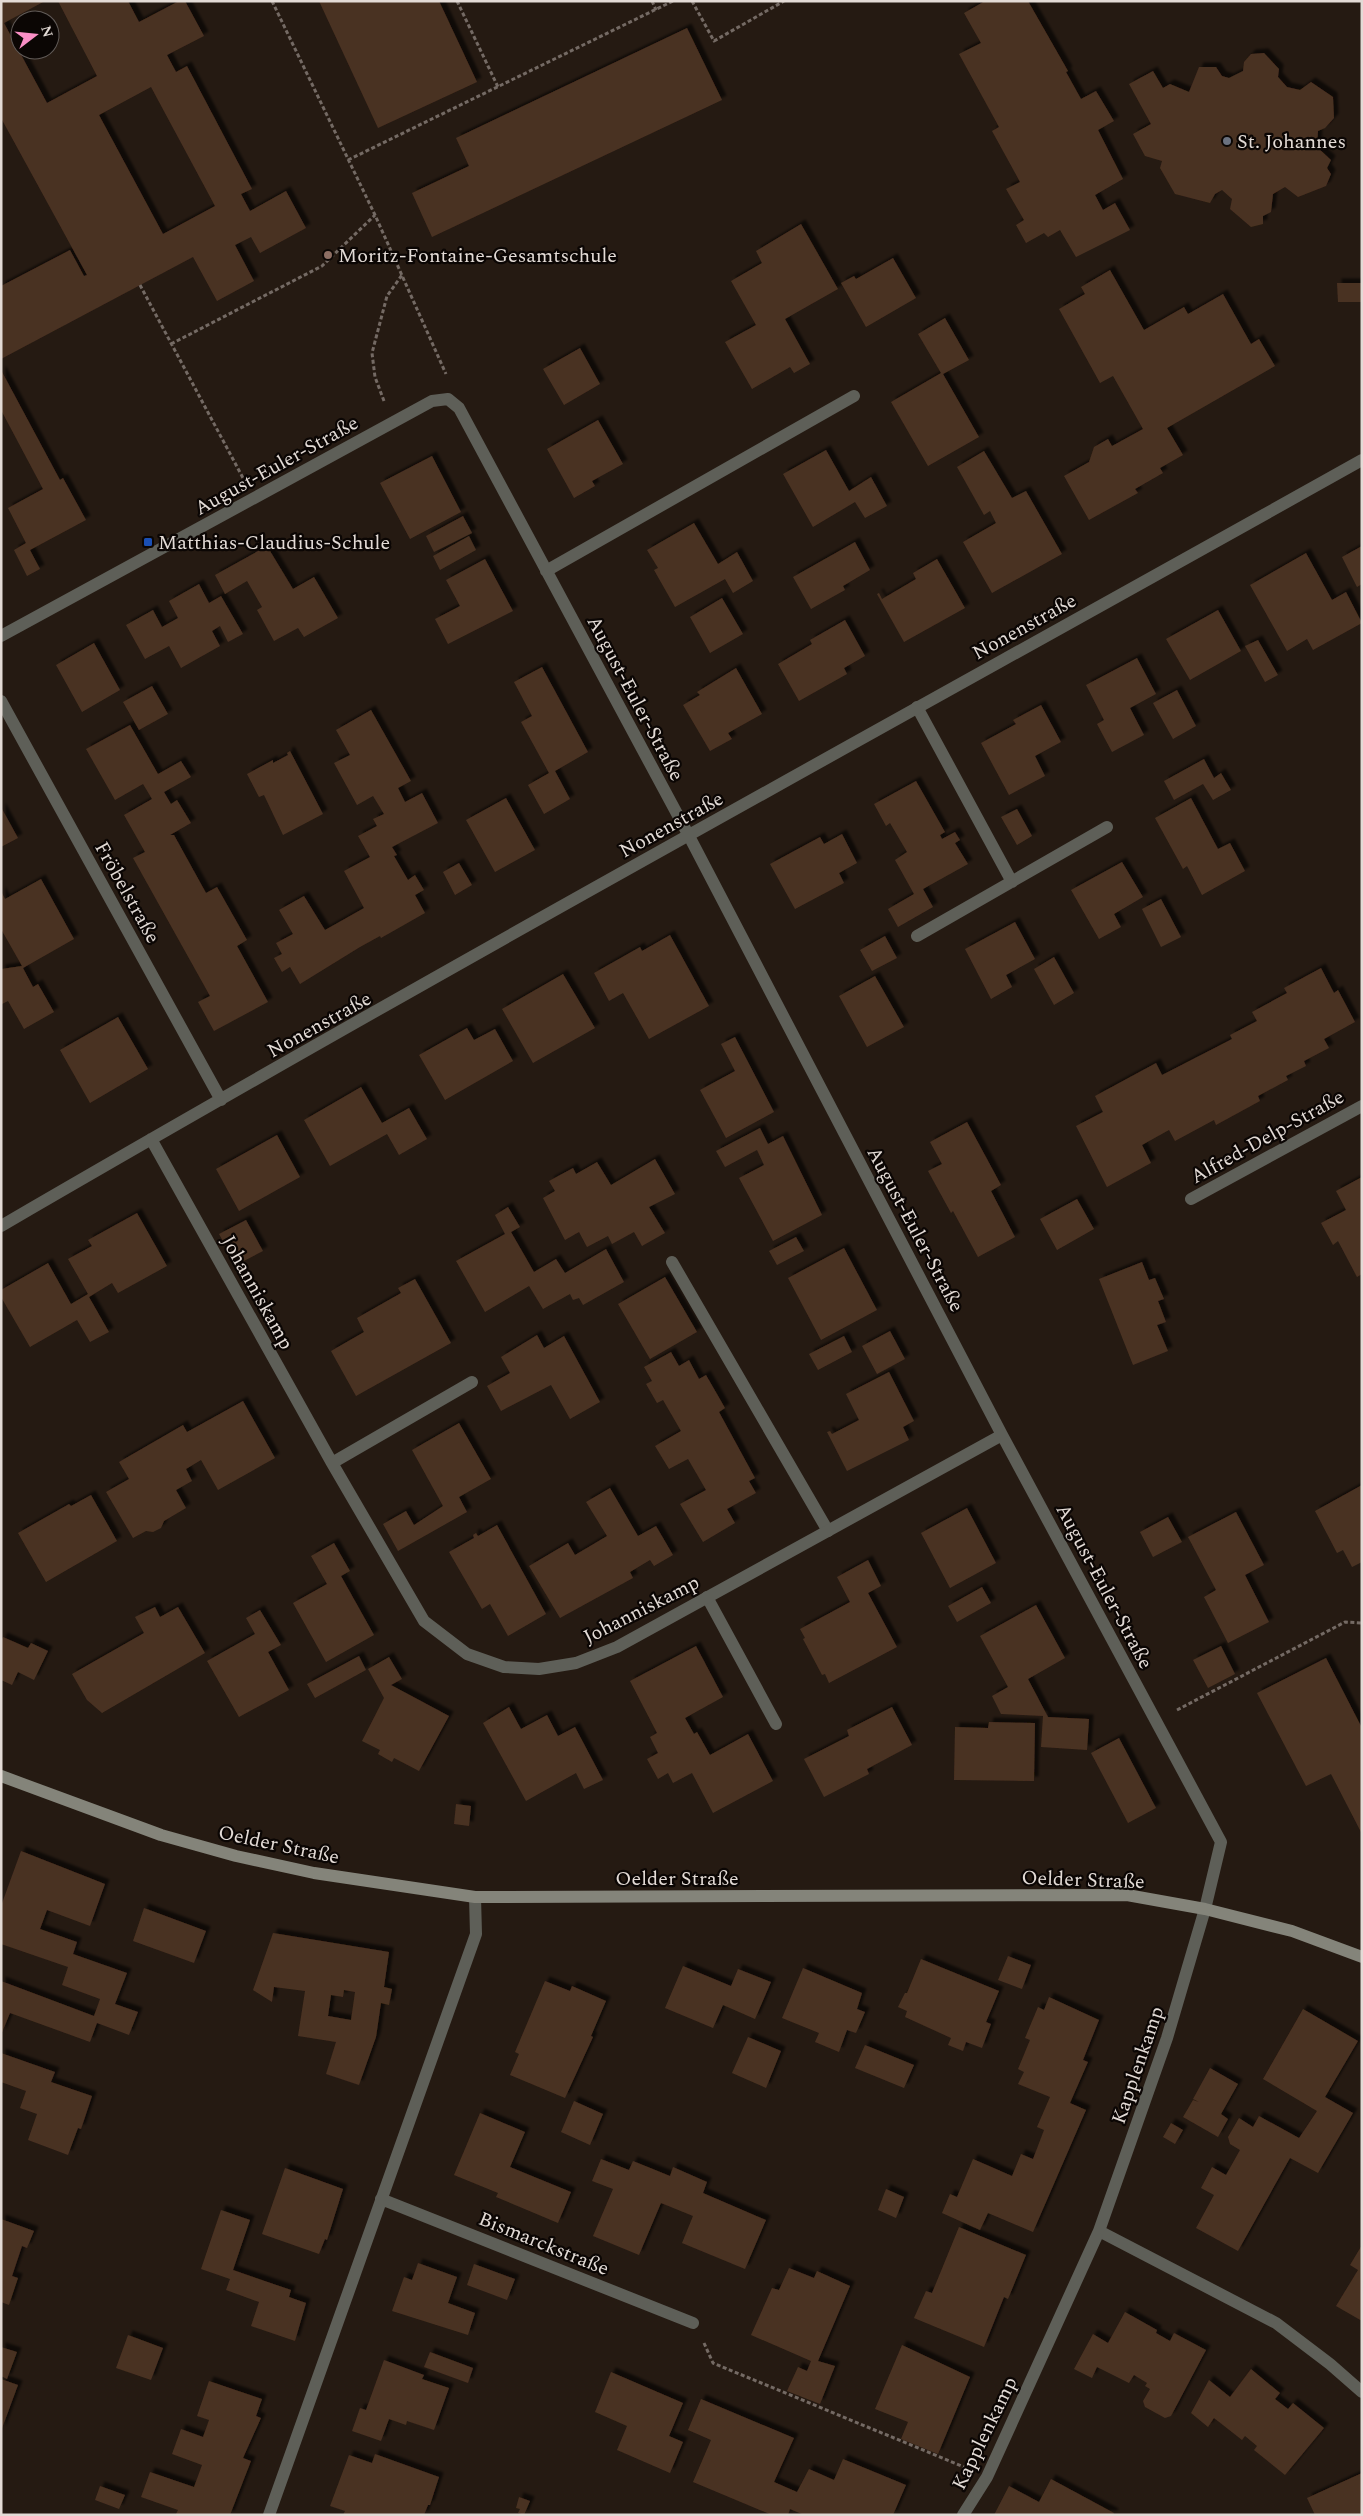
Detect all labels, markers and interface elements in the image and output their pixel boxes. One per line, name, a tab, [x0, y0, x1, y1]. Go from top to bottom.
north arrow	[10, 10, 60, 60]
text: N	[35, 23, 59, 40]
place label: St. Johannes	[1237, 127, 1346, 157]
marker: St. Johannes	[1221, 135, 1233, 147]
place label: Moritz-Fontaine-Gesamtschule	[338, 241, 617, 271]
marker: Moritz-Fontaine-Gesamtschule	[322, 249, 334, 261]
street label: August-Euler-Straße	[189, 408, 364, 523]
place label: Matthias-Claudius-Schule	[158, 528, 390, 558]
marker: Matthias-Claudius-Schule	[142, 536, 154, 548]
street label: Nonenstraße	[967, 586, 1082, 668]
street label: August-Euler-Straße	[579, 610, 691, 786]
street label: Nonenstraße	[614, 784, 729, 866]
street label: Fröbelstraße	[87, 836, 168, 949]
street label: Nonenstraße	[262, 984, 377, 1066]
street label: Alfred-Delp-Straße	[1185, 1082, 1350, 1192]
street label: August-Euler-Straße	[859, 1141, 971, 1317]
street label: Johanniskamp	[213, 1230, 301, 1355]
street label: August-Euler-Straße	[1048, 1498, 1160, 1674]
street label: Johanniskamp	[578, 1568, 705, 1652]
street label: Oelder Straße	[215, 1817, 342, 1872]
street label: Oelder Straße	[1021, 1863, 1145, 1897]
street label: Oelder Straße	[615, 1864, 739, 1894]
street label: Kapplenkamp	[1104, 2002, 1172, 2128]
street label: Bismarckstraße	[474, 2204, 614, 2284]
street label: Kapplenkamp	[944, 2372, 1025, 2495]

